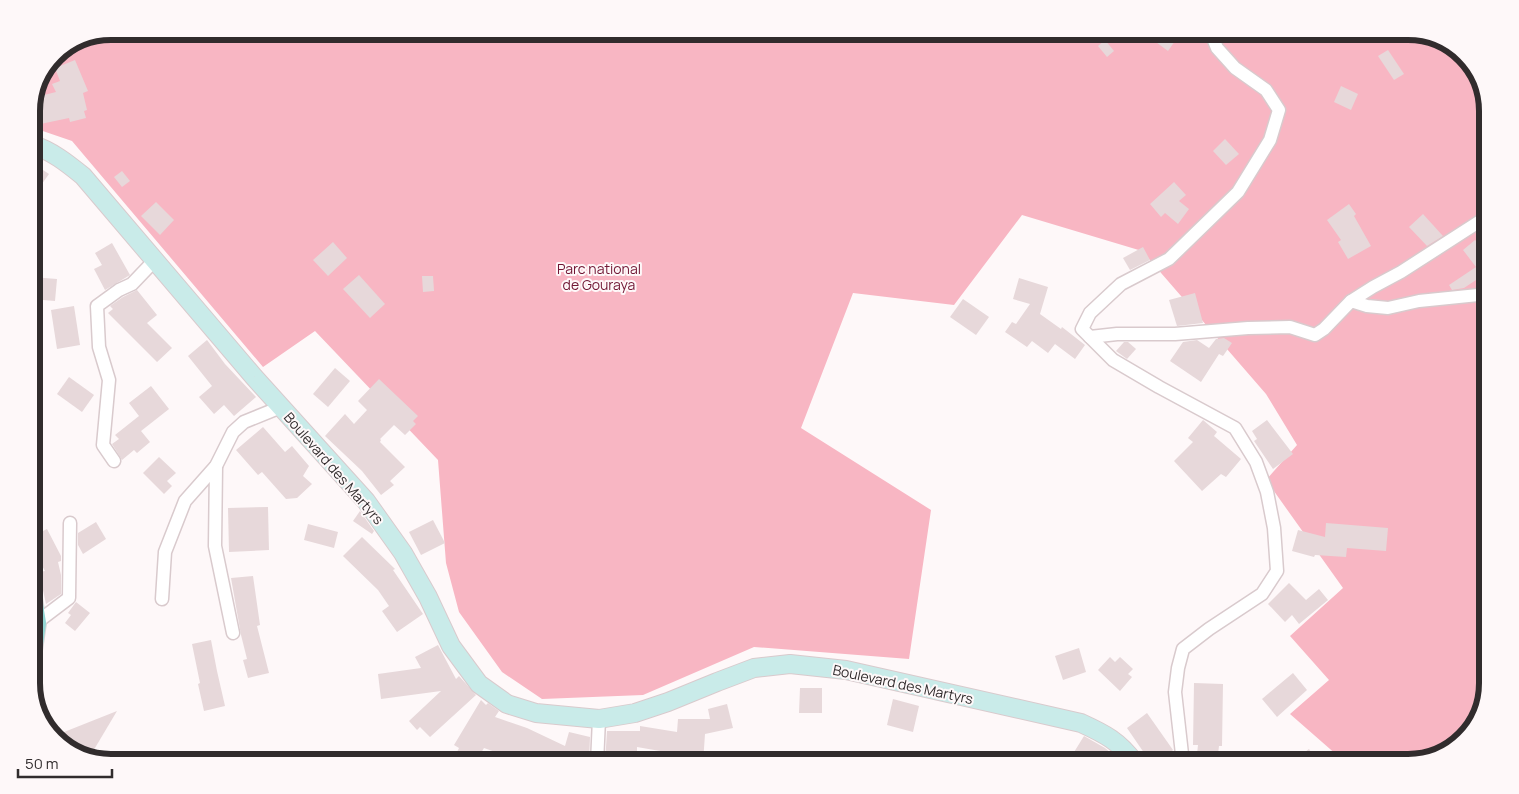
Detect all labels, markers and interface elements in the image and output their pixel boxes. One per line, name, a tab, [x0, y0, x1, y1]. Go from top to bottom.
park label: Parc national de Gouraya	[557, 259, 641, 294]
street label: Boulevard des Martyrs	[280, 408, 388, 528]
street label: Boulevard des Martyrs	[831, 660, 975, 708]
scale bar	[18, 746, 111, 778]
text: 50 m	[25, 753, 59, 774]

